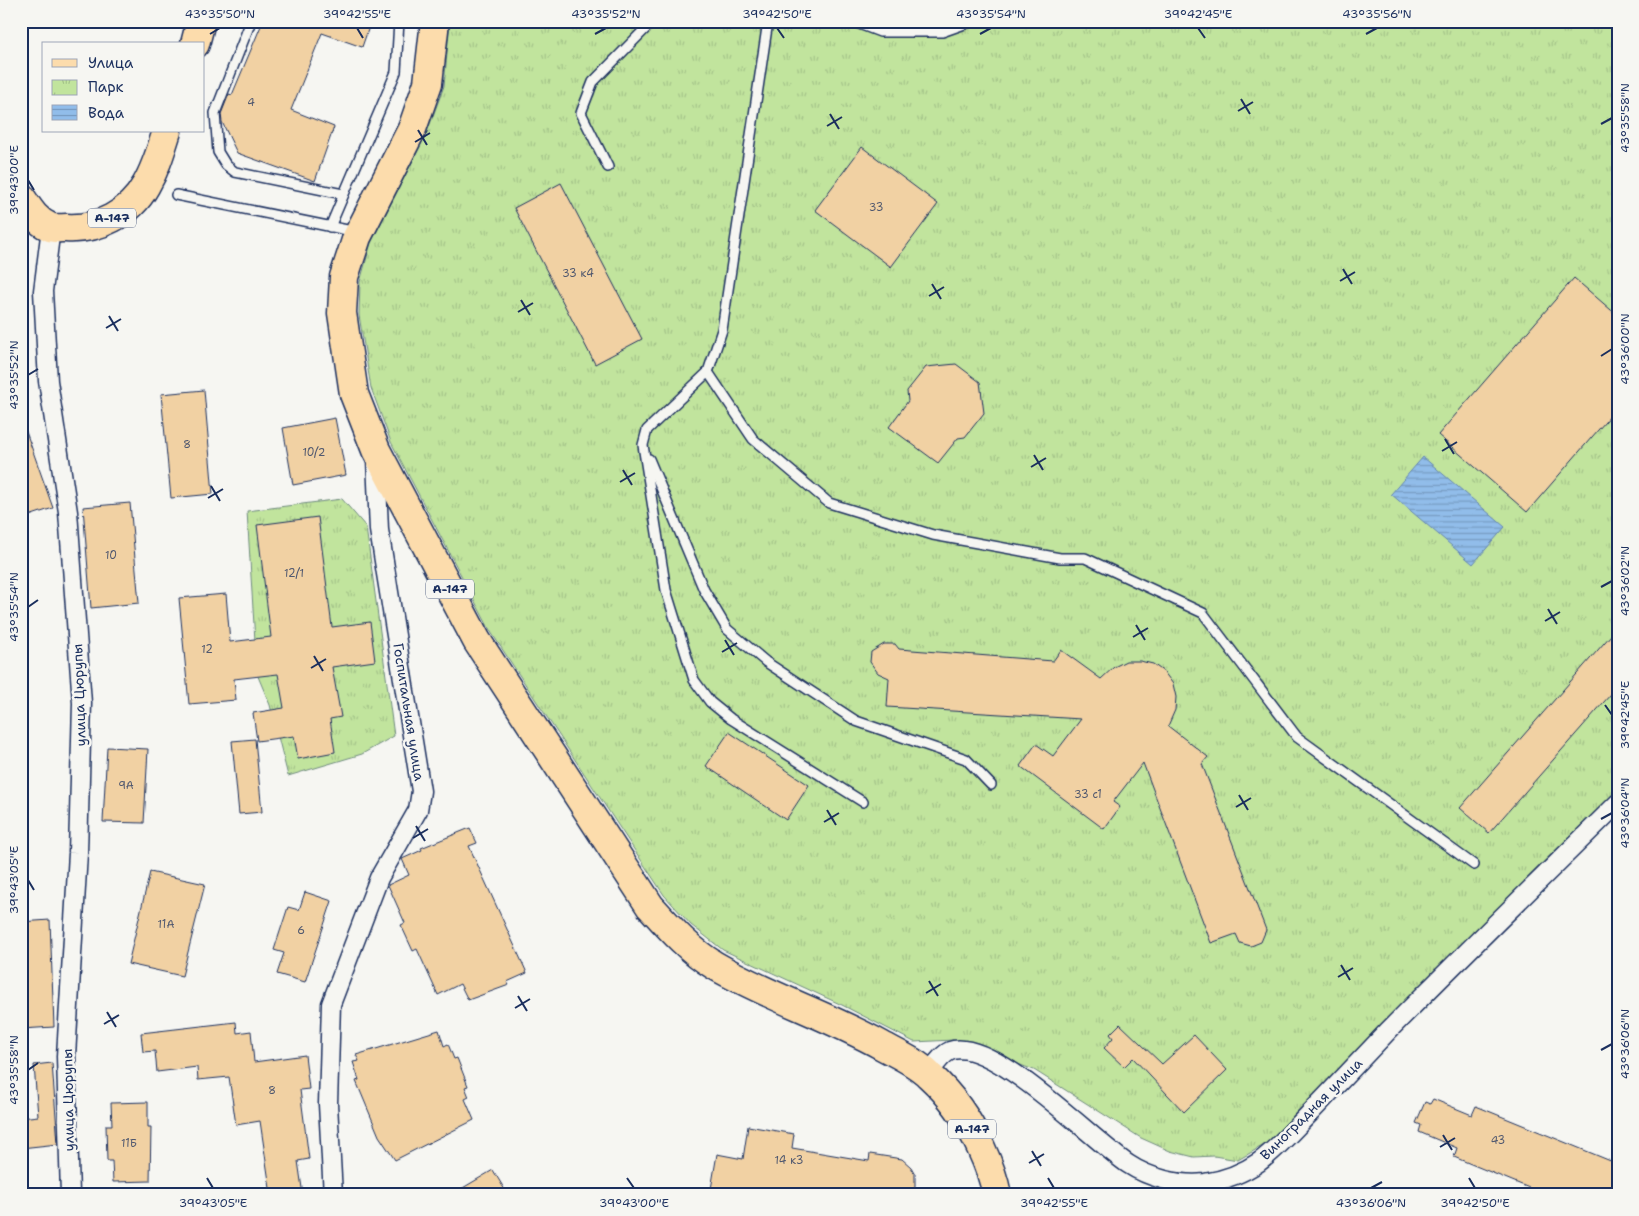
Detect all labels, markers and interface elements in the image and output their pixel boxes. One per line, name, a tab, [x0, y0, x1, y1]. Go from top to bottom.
text: 43°35'50"N	[185, 6, 255, 22]
text: 39°42'55"E	[323, 6, 391, 22]
text: 43°35'52"N	[571, 6, 641, 22]
text: 39°42'50"E	[742, 6, 812, 22]
text: 43°35'54"N	[956, 6, 1026, 22]
text: 39°42'45"E	[1164, 6, 1232, 22]
text: 43°35'56"N	[1342, 6, 1412, 22]
legend	[42, 42, 205, 132]
text: Улица	[88, 53, 134, 73]
text: Парк	[88, 77, 124, 97]
text: 43°35'58"N	[1617, 83, 1633, 153]
house number: 4	[247, 95, 255, 110]
text: Вода	[88, 103, 125, 123]
text: 39°43'00"E	[6, 145, 22, 215]
house number: 33	[869, 200, 883, 215]
road number: А-147	[88, 208, 136, 228]
house number: 33 к4	[562, 266, 594, 281]
text: 43°36'00"N	[1617, 313, 1633, 385]
text: 43°35'52"N	[6, 340, 22, 410]
house number: 8	[183, 437, 191, 452]
house number: 10/2	[302, 445, 326, 460]
text: 43°36'02"N	[1617, 546, 1633, 616]
house number: 10	[105, 548, 117, 563]
house number: 12/1	[284, 566, 304, 581]
text: 43°35'54"N	[6, 572, 22, 642]
road number: А-147	[426, 580, 474, 598]
house number: 12	[201, 642, 213, 657]
street label: Госпитальная улица	[389, 642, 429, 782]
street label: улица Цюрупы	[68, 643, 90, 747]
text: 39°42'45"E	[1617, 681, 1633, 749]
house number: 9А	[118, 778, 134, 793]
text: 43°36'04"N	[1617, 778, 1633, 848]
house number: 33 с1	[1074, 787, 1102, 802]
text: 39°43'05"E	[6, 846, 22, 914]
house number: 11А	[158, 917, 174, 932]
house number: 6	[297, 923, 305, 938]
text: 43°36'06"N	[1617, 1009, 1633, 1079]
text: 43°35'58"N	[6, 1035, 22, 1105]
street label: улица Цюрупы	[58, 1048, 78, 1152]
street label: Виноградная улица	[1256, 1054, 1366, 1164]
house number: 8	[268, 1083, 276, 1098]
road number: А-147	[948, 1120, 996, 1138]
house number: 43	[1491, 1133, 1505, 1148]
house number: 11Б	[121, 1136, 137, 1151]
house number: 14 к3	[775, 1153, 803, 1168]
text: 39°43'05"E	[179, 1195, 247, 1211]
text: 39°43'00"E	[599, 1195, 669, 1211]
text: 39°42'55"E	[1020, 1195, 1088, 1211]
text: 43°36'06"N	[1336, 1195, 1406, 1211]
text: 39°42'50"E	[1440, 1195, 1510, 1211]

